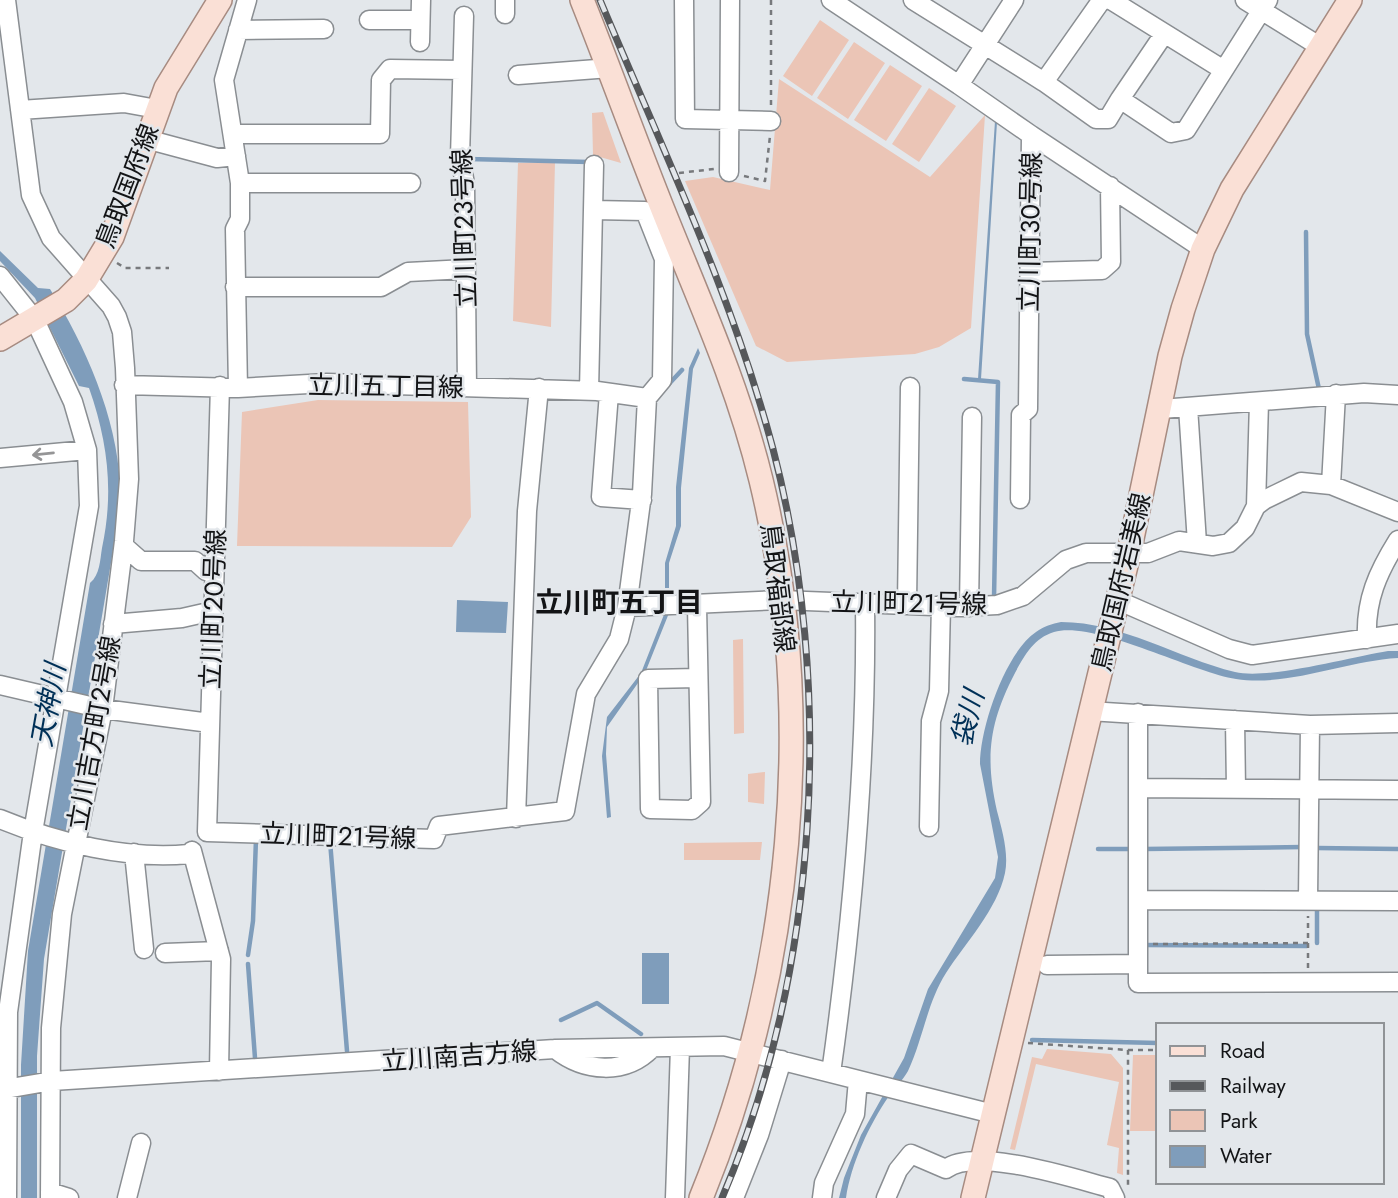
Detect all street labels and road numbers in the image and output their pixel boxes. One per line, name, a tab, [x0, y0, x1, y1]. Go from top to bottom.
street label: 鳥取国府線	[86, 119, 168, 253]
street label: 立川町23号線	[442, 148, 486, 308]
street label: 立川町30号線	[1010, 152, 1050, 312]
street label: 立川五丁目線	[308, 366, 464, 406]
street label: 鳥取国府岩美線	[1082, 489, 1160, 675]
street label: 鳥取福部線	[751, 521, 805, 655]
street label: 立川町20号線	[191, 528, 235, 690]
street label: 立川町21号線	[830, 583, 988, 623]
street label: 立川吉方町2号線	[58, 633, 130, 833]
street label: 立川町21号線	[259, 814, 417, 858]
street label: 立川南吉方線	[380, 1032, 538, 1080]

